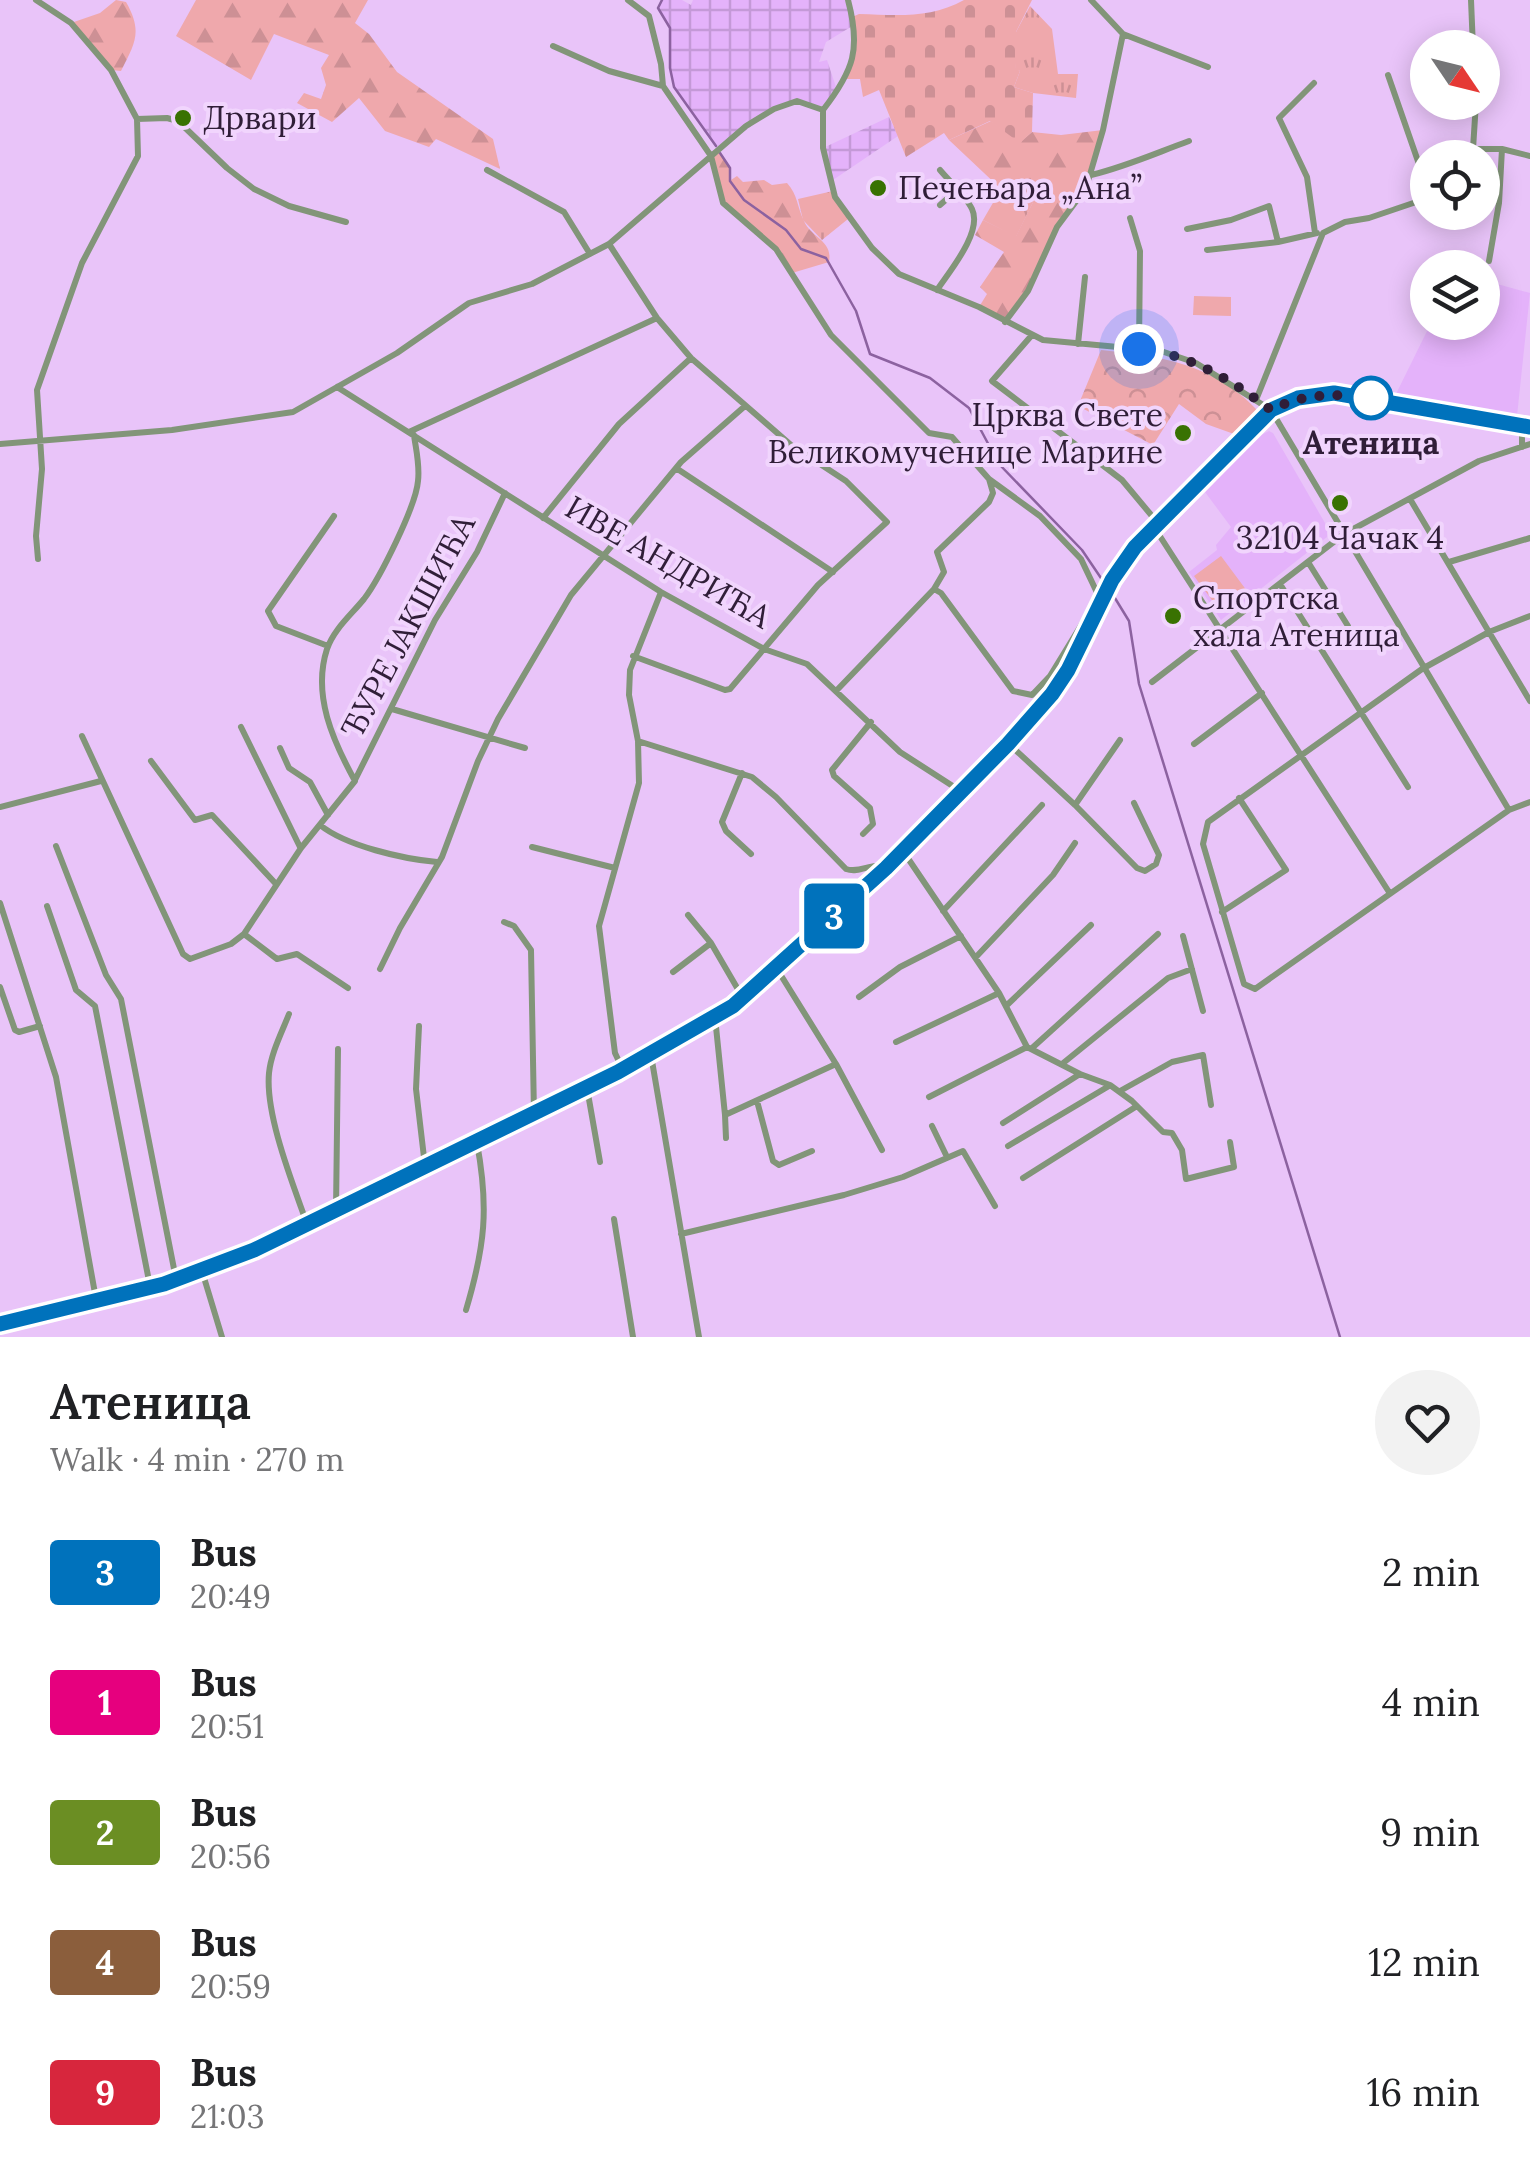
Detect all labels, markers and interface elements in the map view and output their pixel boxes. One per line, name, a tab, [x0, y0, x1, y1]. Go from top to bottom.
north arrow	[1410, 30, 1500, 120]
map controls	[1410, 30, 1500, 340]
place label: Дрвари	[203, 97, 317, 138]
marker: Дрвари	[172, 107, 194, 129]
button: locate	[1410, 140, 1500, 230]
place label: Печењара „Ана”	[898, 167, 1142, 208]
marker: Печењара „Ана”	[867, 177, 889, 199]
button: layers	[1410, 250, 1500, 340]
your location	[1114, 324, 1164, 374]
marker: Атеница	[1350, 377, 1392, 419]
place label: Црква Свете Великомученице Марине	[768, 394, 1163, 472]
marker: Црква Свете Великомученице Марине	[1172, 422, 1194, 444]
place label: Атеница	[1303, 422, 1439, 463]
street label: ИВЕ АНДРИЋА	[558, 486, 779, 637]
marker: 32104 Чачак 4	[1329, 492, 1351, 514]
street label: ЂУРЕ ЈАКШИЋА	[331, 506, 484, 745]
place label: 32104 Чачак 4	[1236, 517, 1444, 558]
place label: Спортска хала Атеница	[1193, 577, 1400, 655]
marker: Спортска хала Атеница	[1162, 605, 1184, 627]
line badge: 3	[802, 884, 866, 948]
text: 3	[824, 894, 844, 939]
button: heart	[1375, 1370, 1480, 1475]
text: Атеница	[50, 1371, 251, 1432]
text: Walk · 4 min · 270 m	[50, 1439, 344, 1480]
text: Bus	[190, 1528, 257, 1576]
text: 2 min	[1382, 1548, 1480, 1596]
text: 3	[95, 1550, 115, 1595]
text: 20:49	[190, 1576, 271, 1617]
text: Bus	[190, 1658, 257, 1706]
text: 4 min	[1382, 1678, 1480, 1726]
text: 1	[98, 1680, 112, 1725]
text: 20:51	[190, 1706, 264, 1747]
text: Bus	[190, 1788, 257, 1836]
text: 9 min	[1380, 1808, 1480, 1856]
text: 2	[96, 1810, 114, 1855]
text: 20:56	[190, 1836, 271, 1877]
text: Bus	[190, 1918, 257, 1966]
text: 12 min	[1368, 1938, 1480, 1986]
text: 4	[95, 1940, 115, 1985]
text: 20:59	[190, 1966, 271, 2007]
text: Bus	[190, 2048, 257, 2096]
text: 16 min	[1366, 2068, 1480, 2116]
text: 9	[95, 2070, 115, 2115]
text: 21:03	[190, 2096, 265, 2137]

